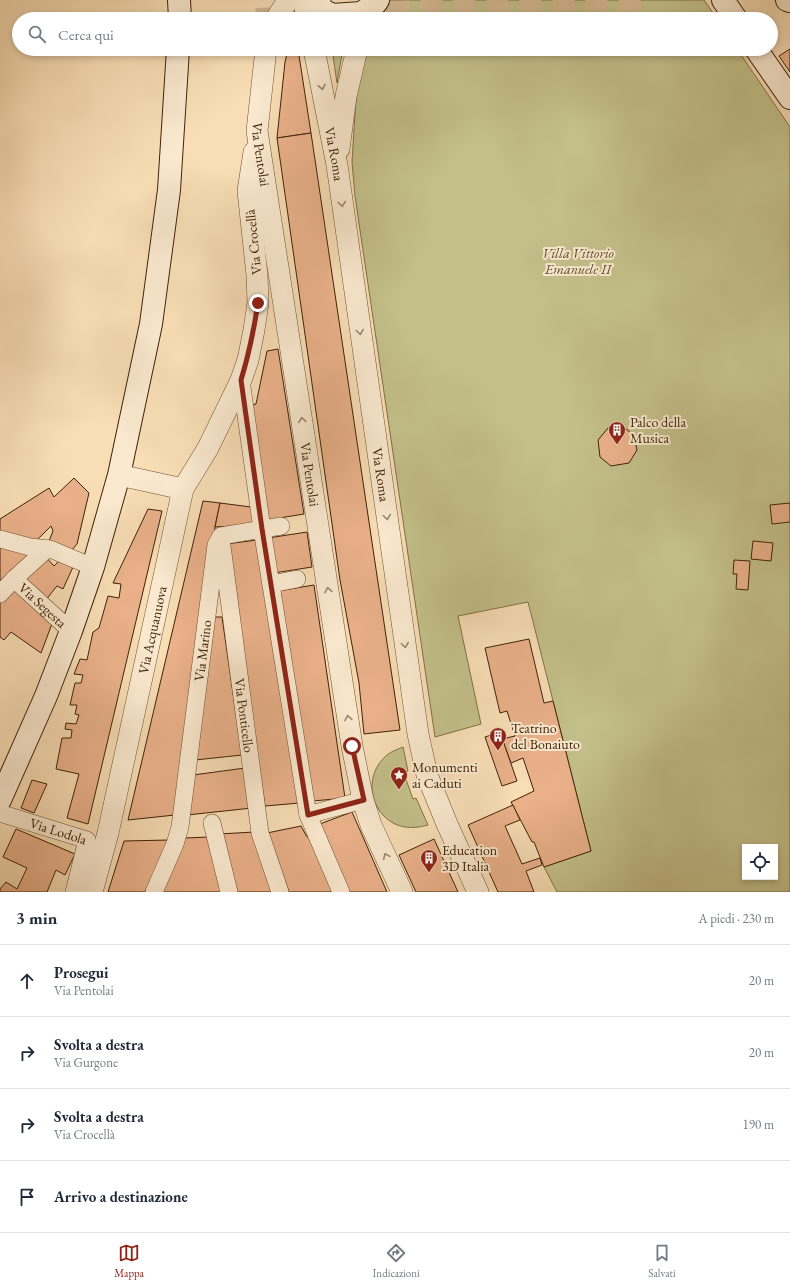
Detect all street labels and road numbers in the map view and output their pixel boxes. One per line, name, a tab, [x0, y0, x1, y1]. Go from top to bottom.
street label: Via Pentolai	[248, 121, 274, 188]
street label: Via Roma	[321, 126, 348, 182]
street label: Via Crocellà	[241, 208, 265, 276]
street label: Via Pentolai	[296, 441, 324, 508]
street label: Via Roma	[368, 446, 394, 503]
street label: Via Segesta	[15, 579, 71, 632]
street label: Via Acquanuova	[134, 584, 171, 676]
street label: Via Marino	[190, 619, 215, 682]
street label: Via Ponticello	[231, 677, 258, 754]
street label: Via Lodola	[27, 814, 89, 849]

